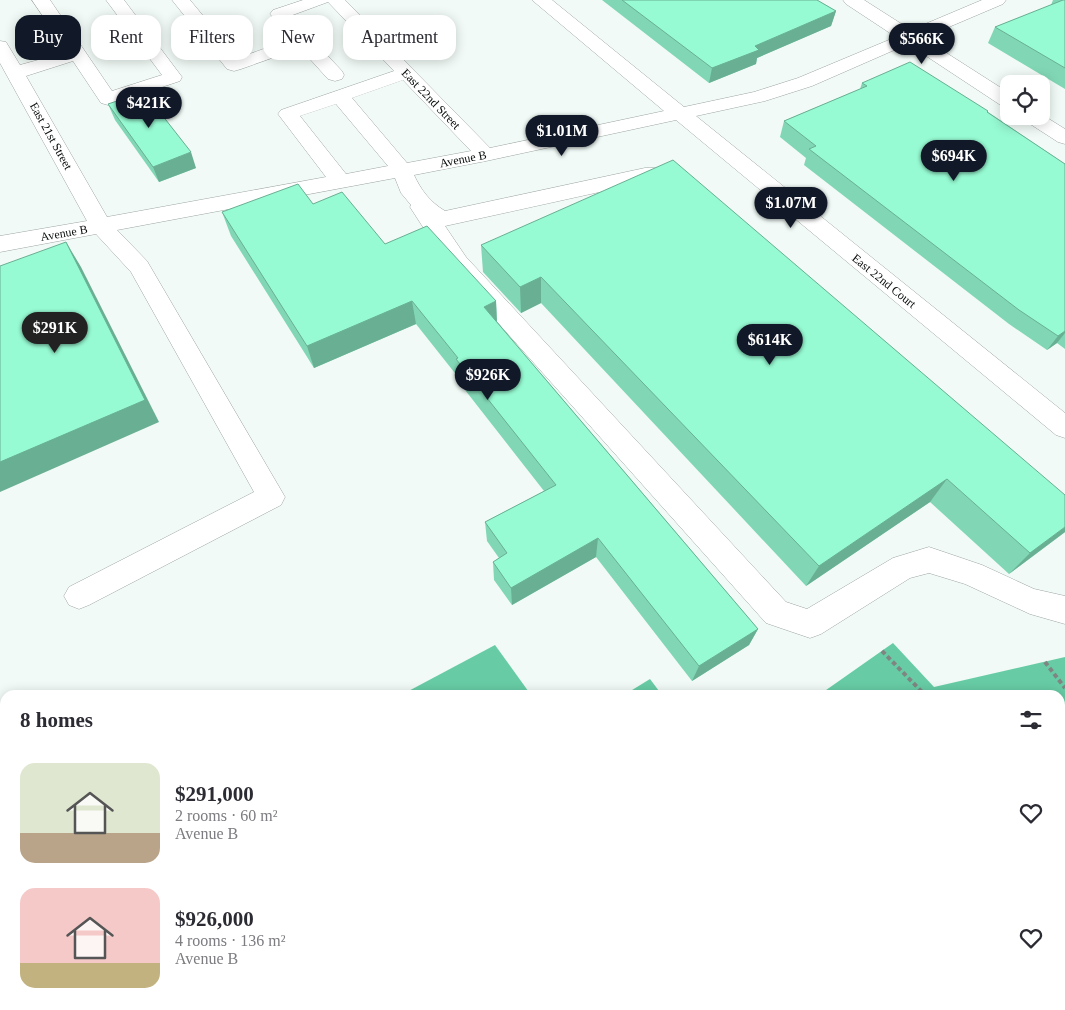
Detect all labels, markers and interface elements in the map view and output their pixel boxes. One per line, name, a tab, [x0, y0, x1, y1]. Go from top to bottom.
chip: Buy	[15, 15, 81, 60]
chip: Rent	[91, 15, 161, 60]
chip: Filters	[171, 15, 253, 60]
chip: New	[263, 15, 333, 60]
chip: Apartment	[343, 15, 456, 60]
pin: $566K	[887, 22, 957, 65]
text: $566K	[900, 30, 944, 47]
street label: East 22nd Street	[399, 66, 464, 133]
map controls	[1000, 75, 1050, 125]
button: locate	[1000, 75, 1050, 125]
pin: $421K	[114, 86, 184, 129]
text: $421K	[127, 94, 171, 111]
street label: East 21st Street	[27, 100, 76, 173]
pin: $1.01M	[521, 114, 603, 157]
text: $1.01M	[536, 122, 588, 139]
pin: $694K	[919, 140, 989, 182]
text: $694K	[932, 147, 976, 164]
street label: Avenue B	[438, 148, 488, 170]
pin: $1.07M	[750, 186, 832, 229]
text: $1.07M	[765, 194, 817, 211]
street label: Avenue B	[39, 222, 89, 244]
street label: East 22nd Court	[849, 251, 919, 311]
pin: $291K	[20, 312, 90, 354]
text: $291K	[33, 319, 77, 336]
pin: $614K	[735, 324, 805, 366]
text: $614K	[748, 331, 792, 348]
pin: $926K	[453, 358, 523, 401]
text: $926K	[466, 366, 510, 383]
icon: filters	[1017, 706, 1045, 734]
text: 8 homes	[20, 708, 93, 732]
text: $291,000	[175, 782, 254, 806]
icon: home	[60, 783, 120, 843]
icon: heart	[1017, 799, 1045, 827]
text: 2 rooms · 60 m²	[175, 807, 278, 824]
text: Avenue B	[175, 825, 238, 842]
text: $926,000	[175, 907, 254, 931]
icon: home	[60, 908, 120, 968]
icon: heart	[1017, 924, 1045, 952]
text: 4 rooms · 136 m²	[175, 932, 286, 949]
text: Avenue B	[175, 950, 238, 967]

